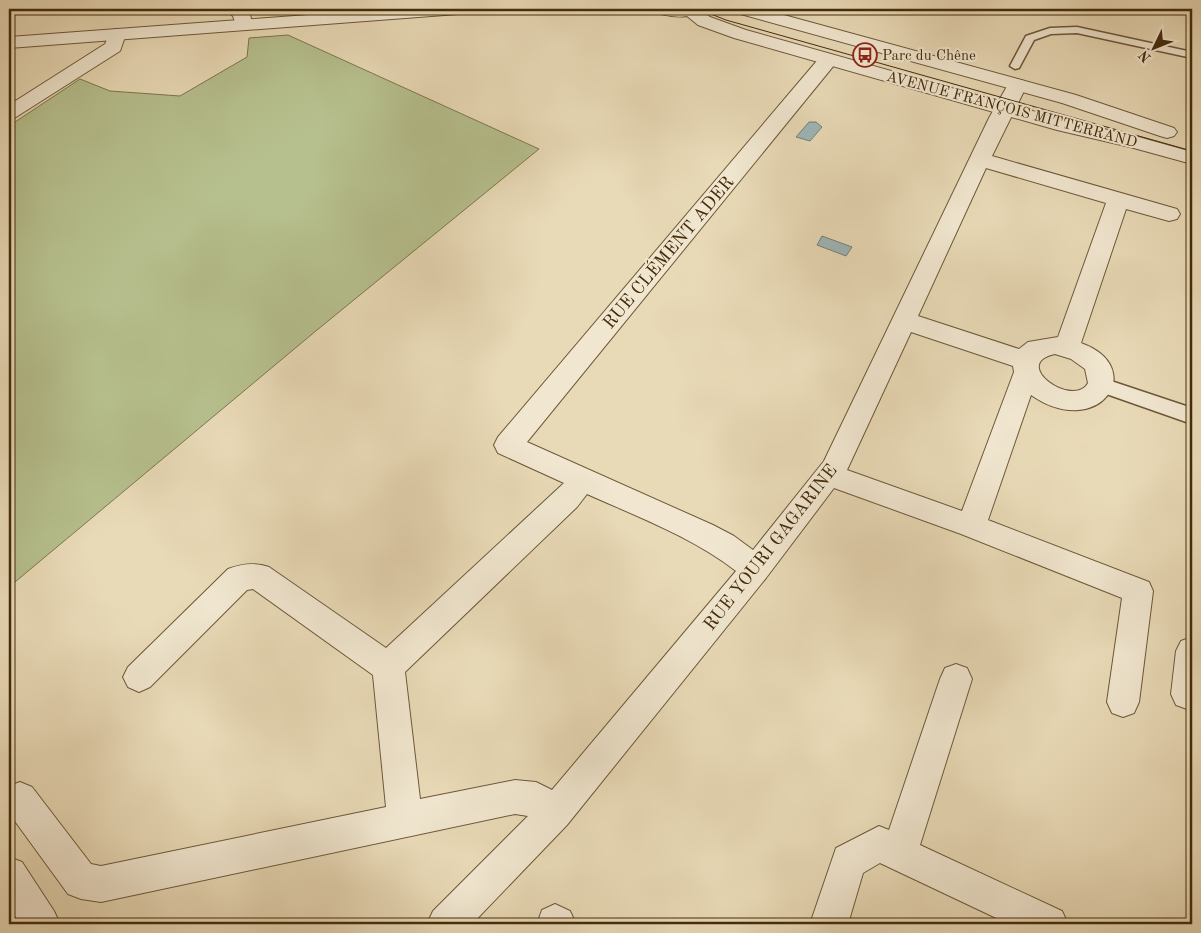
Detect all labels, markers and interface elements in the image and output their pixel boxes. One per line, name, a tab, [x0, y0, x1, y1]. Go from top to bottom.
north arrow	[1128, 22, 1178, 72]
bus stop icon: Parc du Chêne	[852, 42, 878, 68]
text: N	[1136, 47, 1154, 65]
place label: Parc du Chêne	[882, 49, 976, 64]
street label: AVENUE FRANÇOIS MITTERRAND	[885, 70, 1139, 151]
street label: RUE CLÉMENT ADER	[597, 170, 738, 332]
street label: RUE YOURI GAGARINE	[701, 461, 841, 634]

